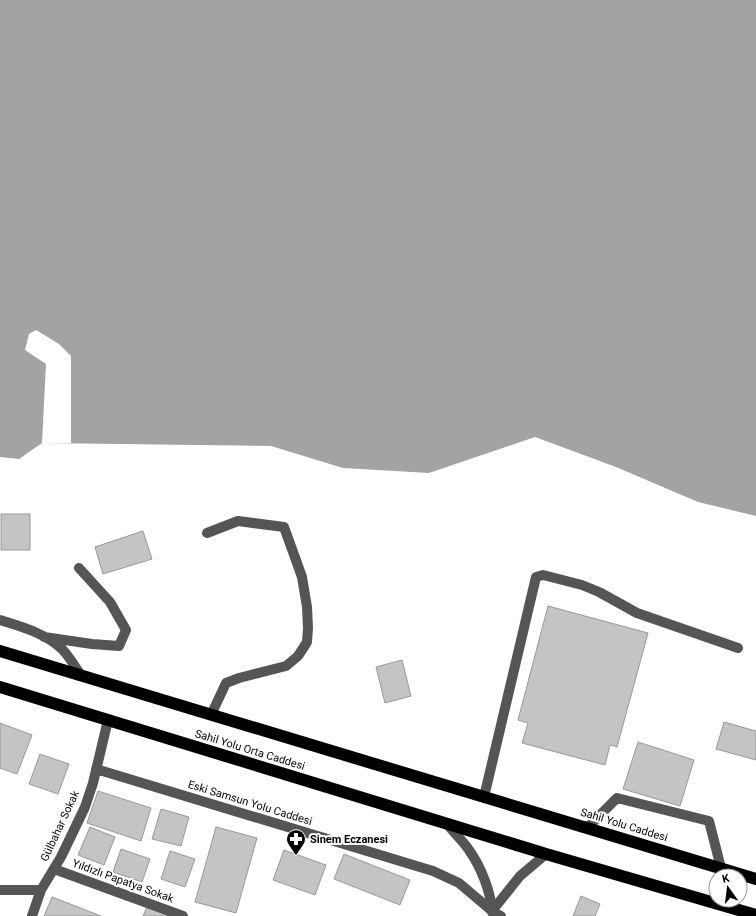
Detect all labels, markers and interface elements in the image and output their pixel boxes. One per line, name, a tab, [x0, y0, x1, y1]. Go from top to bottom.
street label: Sahil Yolu Orta Caddesi	[193, 727, 307, 773]
street label: Eski Samsun Yolu Caddesi	[186, 778, 314, 828]
street label: Gülbahar Sokak	[38, 788, 82, 864]
street label: Sahil Yolu Caddesi	[579, 806, 669, 844]
pharmacy icon: Sinem Eczanesi	[285, 828, 307, 856]
place label: Sinem Eczanesi	[310, 833, 388, 846]
street label: Yıldızlı Papatya Sokak	[71, 857, 176, 906]
north arrow	[708, 868, 748, 908]
text: K	[721, 871, 732, 886]

